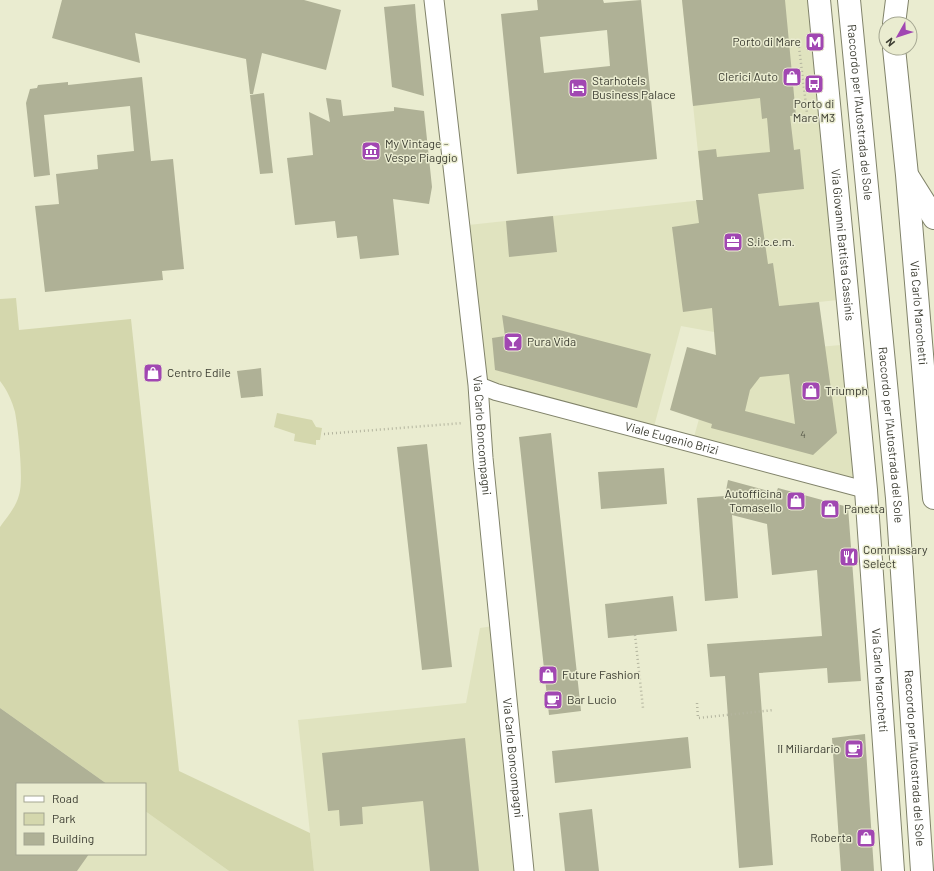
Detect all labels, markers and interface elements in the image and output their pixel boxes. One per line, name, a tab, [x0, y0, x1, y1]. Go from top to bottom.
north arrow	[878, 16, 918, 56]
street label: Raccordo per l'Autostrada del Sole	[845, 24, 876, 201]
metro station icon: Porto di Mare	[804, 31, 826, 53]
place label: Porto di Mare	[732, 34, 801, 48]
text: N	[882, 36, 897, 50]
shop icon: Clerici Auto	[781, 66, 803, 88]
place label: Clerici Auto	[718, 69, 778, 83]
place label: Starhotels Business Palace	[592, 73, 676, 101]
bus stop icon: Porto di Mare M3	[803, 73, 825, 95]
hotel icon: Starhotels Business Palace	[567, 77, 589, 99]
place label: Porto di Mare M3	[793, 96, 835, 124]
place label: My Vintage - Vespe Piaggio	[385, 136, 458, 164]
museum icon: My Vintage - Vespe Piaggio	[360, 140, 382, 162]
street label: Via Giovanni Battista Cassinis	[829, 168, 858, 322]
office icon: S.i.c.e.m.	[722, 231, 744, 253]
place label: S.i.c.e.m.	[747, 234, 795, 248]
street label: Via Carlo Marochetti	[908, 260, 931, 365]
bar icon: Pura Vida	[502, 331, 524, 353]
place label: Pura Vida	[527, 334, 576, 348]
street label: Raccordo per l'Autostrada del Sole	[876, 346, 907, 523]
shop icon: Centro Edile	[142, 362, 164, 384]
place label: Centro Edile	[167, 365, 231, 379]
street label: Via Carlo Boncompagni	[471, 375, 495, 496]
shop icon: Triumph	[800, 380, 822, 402]
place label: Triumph	[825, 383, 868, 397]
street label: Viale Eugenio Brizi	[624, 418, 720, 457]
house number: 4	[800, 428, 806, 440]
place label: Autofficina Tomasello	[724, 486, 782, 514]
shop icon: Autofficina Tomasello	[785, 490, 807, 512]
shop icon: Panetta	[819, 498, 841, 520]
place label: Panetta	[844, 501, 885, 515]
place label: Commissary Select	[863, 542, 928, 570]
restaurant icon: Commissary Select	[838, 546, 860, 568]
street label: Via Carlo Marochetti	[870, 628, 891, 733]
shop icon: Future Fashion	[537, 664, 559, 686]
place label: Future Fashion	[562, 667, 640, 681]
street label: Raccordo per l'Autostrada del Sole	[903, 669, 928, 847]
cafe icon: Bar Lucio	[542, 689, 564, 711]
place label: Bar Lucio	[567, 692, 616, 706]
street label: Via Carlo Boncompagni	[501, 697, 527, 818]
cafe icon: Il Miliardario	[843, 738, 865, 760]
place label: Il Miliardario	[777, 741, 840, 755]
legend	[16, 783, 146, 855]
text: Road	[52, 791, 79, 805]
text: Park	[52, 811, 76, 825]
shop icon: Roberta	[855, 827, 877, 849]
place label: Roberta	[810, 830, 852, 844]
text: Building	[52, 831, 94, 845]

